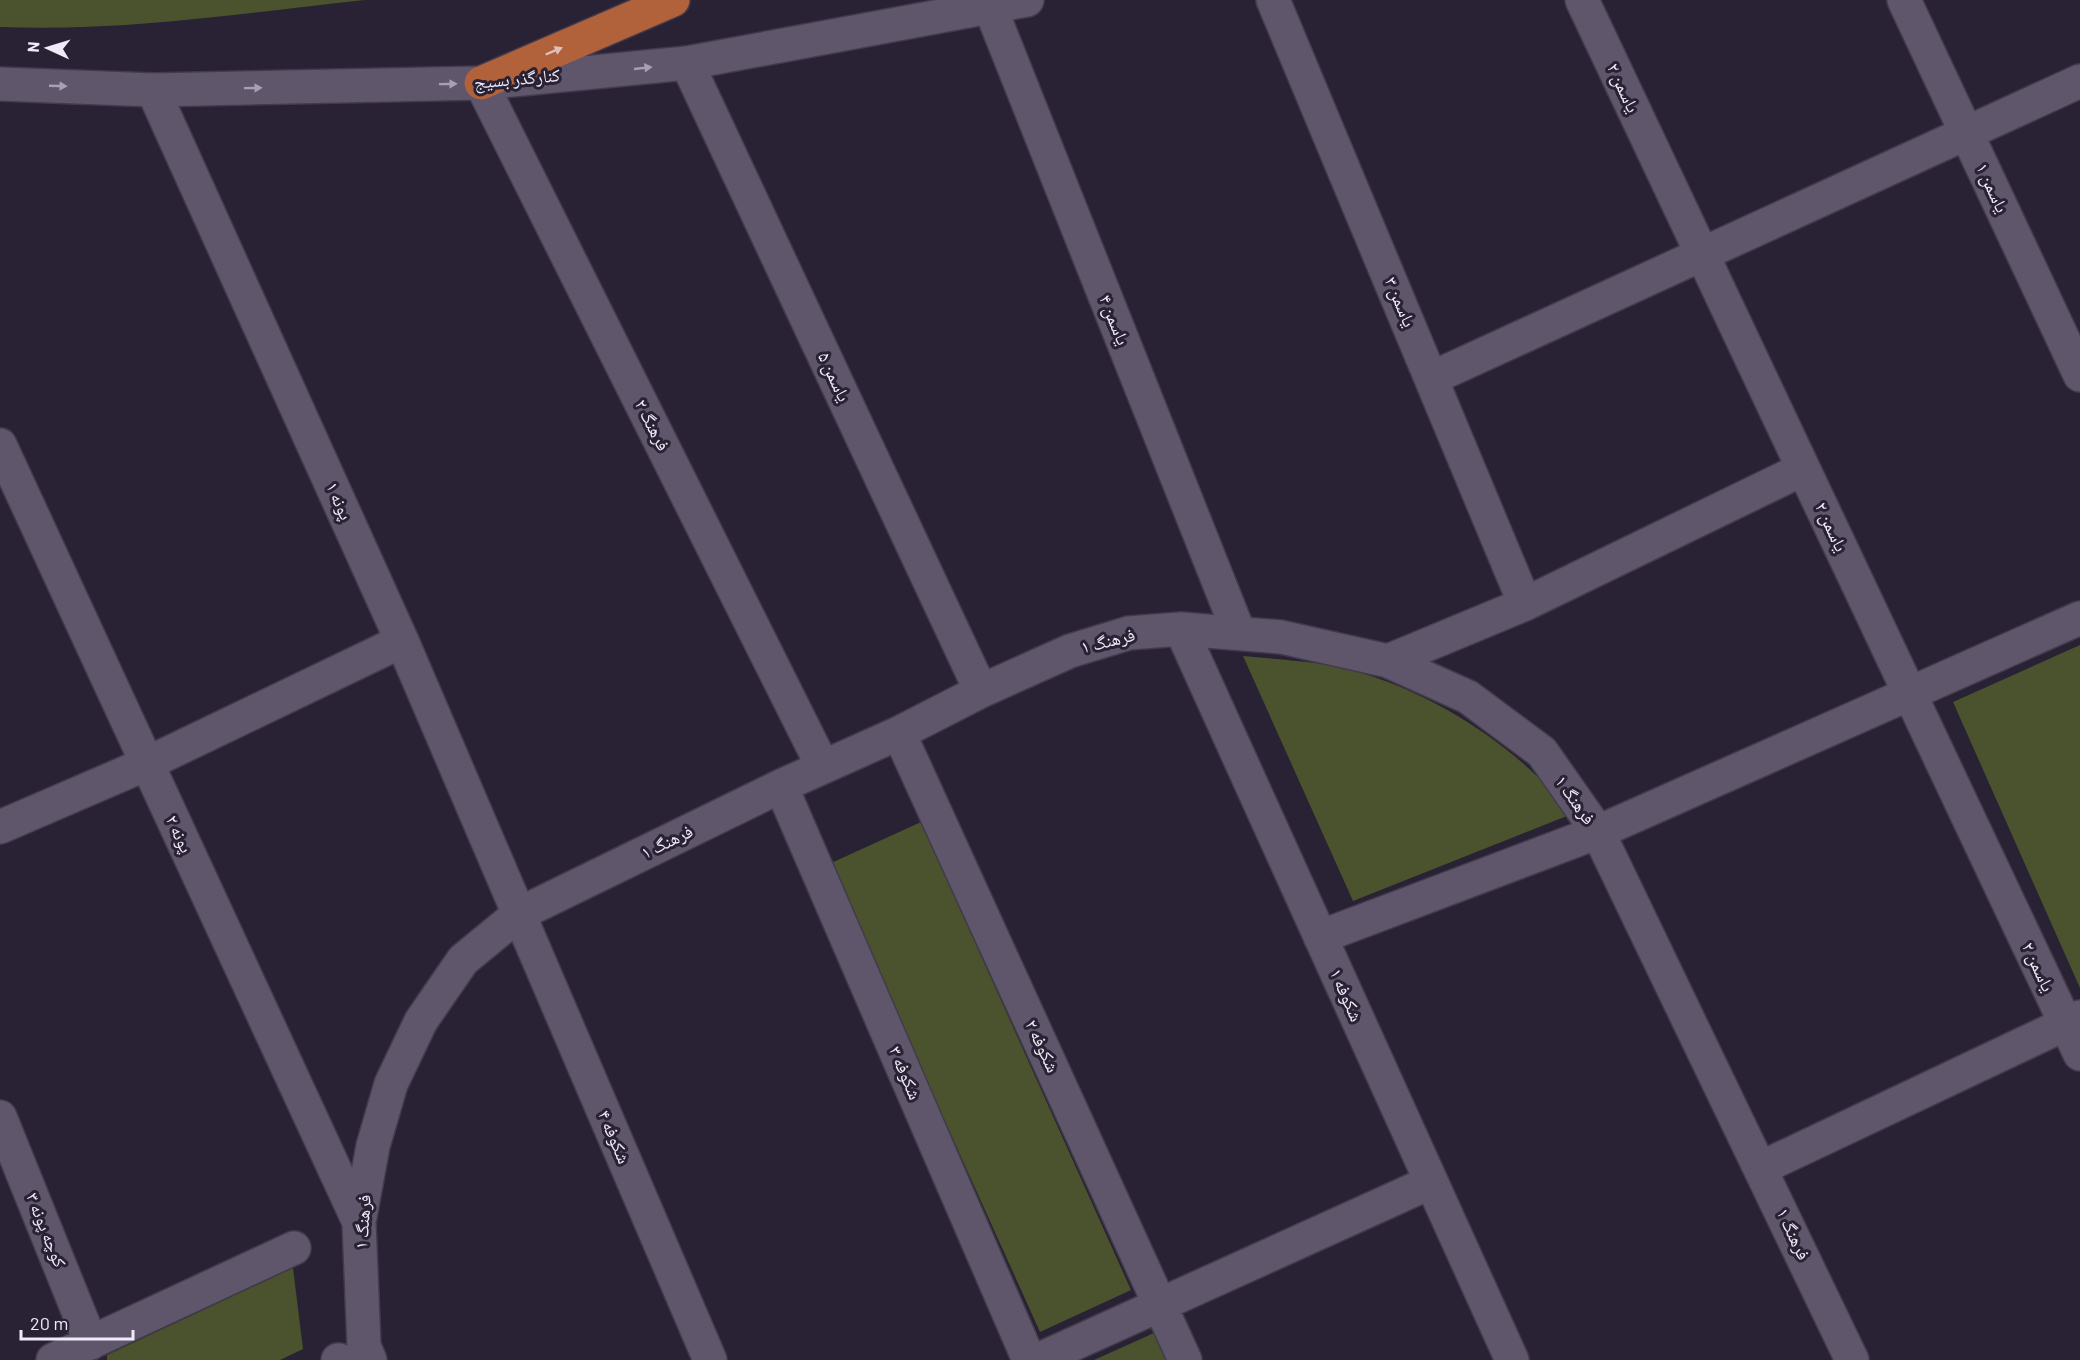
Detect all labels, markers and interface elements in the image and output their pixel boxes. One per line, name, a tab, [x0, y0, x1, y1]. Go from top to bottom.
north arrow	[18, 18, 78, 78]
text: N	[23, 41, 42, 53]
one-way arrow	[546, 47, 563, 56]
street label: یاسمن ۲	[1602, 59, 1645, 116]
street label: کنارگذر بسیج	[473, 63, 561, 95]
one-way arrow	[633, 63, 652, 73]
one-way arrow	[439, 79, 458, 89]
one-way arrow	[49, 82, 68, 91]
one-way arrow	[244, 83, 263, 93]
street label: یاسمن ۱	[1971, 159, 2014, 216]
street label: یاسمن ۳	[1380, 273, 1421, 330]
street label: یاسمن ۴	[1094, 291, 1135, 348]
street label: یاسمن ۵	[813, 348, 856, 405]
street label: فرهنگ ۲	[631, 395, 675, 454]
street label: پونه ۱	[321, 478, 358, 524]
street label: یاسمن ۲	[1810, 498, 1853, 555]
street label: فرهنگ ۱	[1078, 623, 1137, 657]
street label: فرهنگ ۱	[1551, 771, 1601, 828]
street label: پونه ۲	[161, 811, 198, 857]
street label: فرهنگ ۱	[637, 819, 696, 863]
street label: یاسمن ۲	[2017, 938, 2060, 995]
street label: شکوفه ۱	[1325, 965, 1368, 1025]
street label: شکوفه ۲	[1021, 1016, 1065, 1076]
street label: شکوفه ۳	[885, 1043, 927, 1103]
street label: شکوفه ۴	[594, 1107, 636, 1167]
street label: کوچه پونه ۳	[21, 1189, 72, 1271]
street label: فرهنگ ۱	[349, 1194, 375, 1250]
street label: فرهنگ ۱	[1772, 1204, 1815, 1263]
scale bar	[21, 1303, 134, 1341]
text: 20 m	[30, 1312, 68, 1334]

